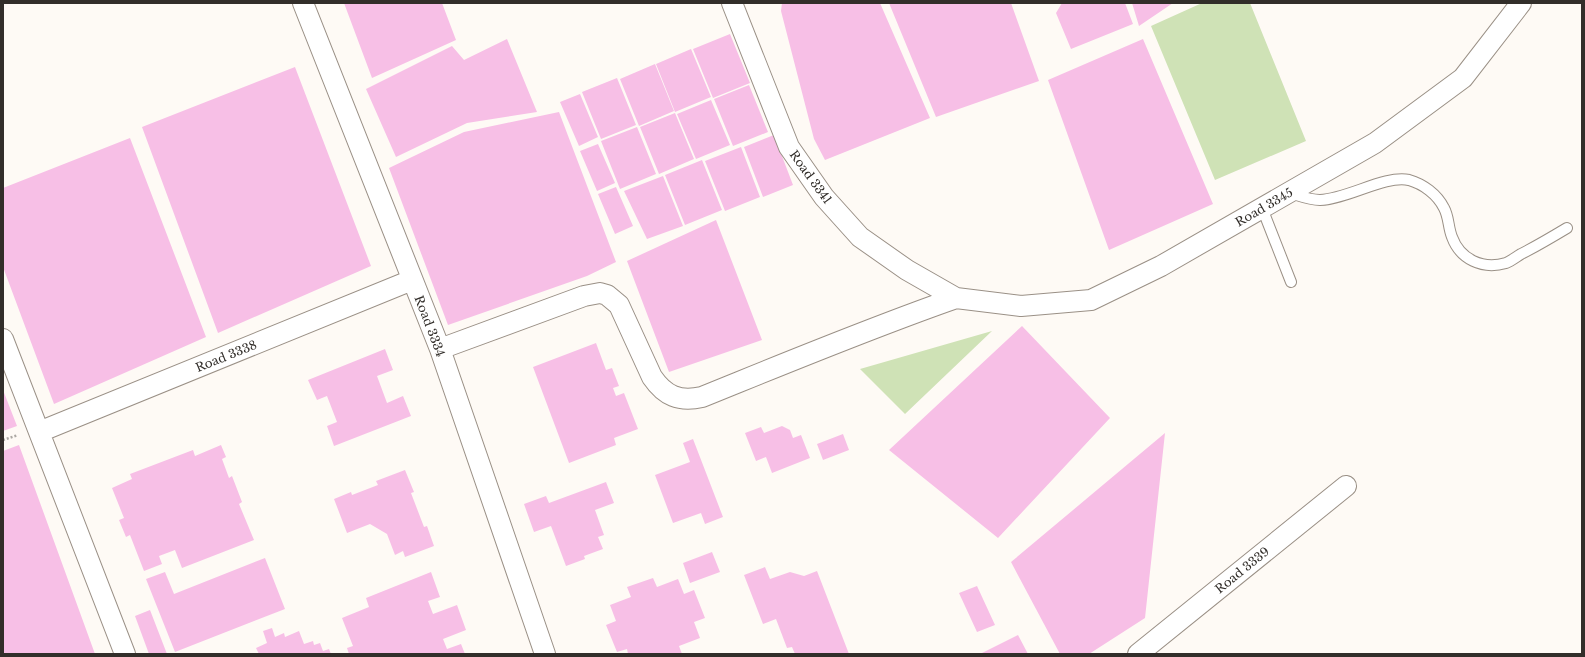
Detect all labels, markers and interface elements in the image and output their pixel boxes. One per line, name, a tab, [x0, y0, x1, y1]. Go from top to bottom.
street label: Road 3341	[787, 147, 835, 207]
street label: Road 3345	[1233, 184, 1296, 229]
street label: Road 3334	[411, 293, 449, 359]
street label: Road 3338	[193, 337, 259, 375]
street label: Road 3339	[1212, 544, 1272, 596]

